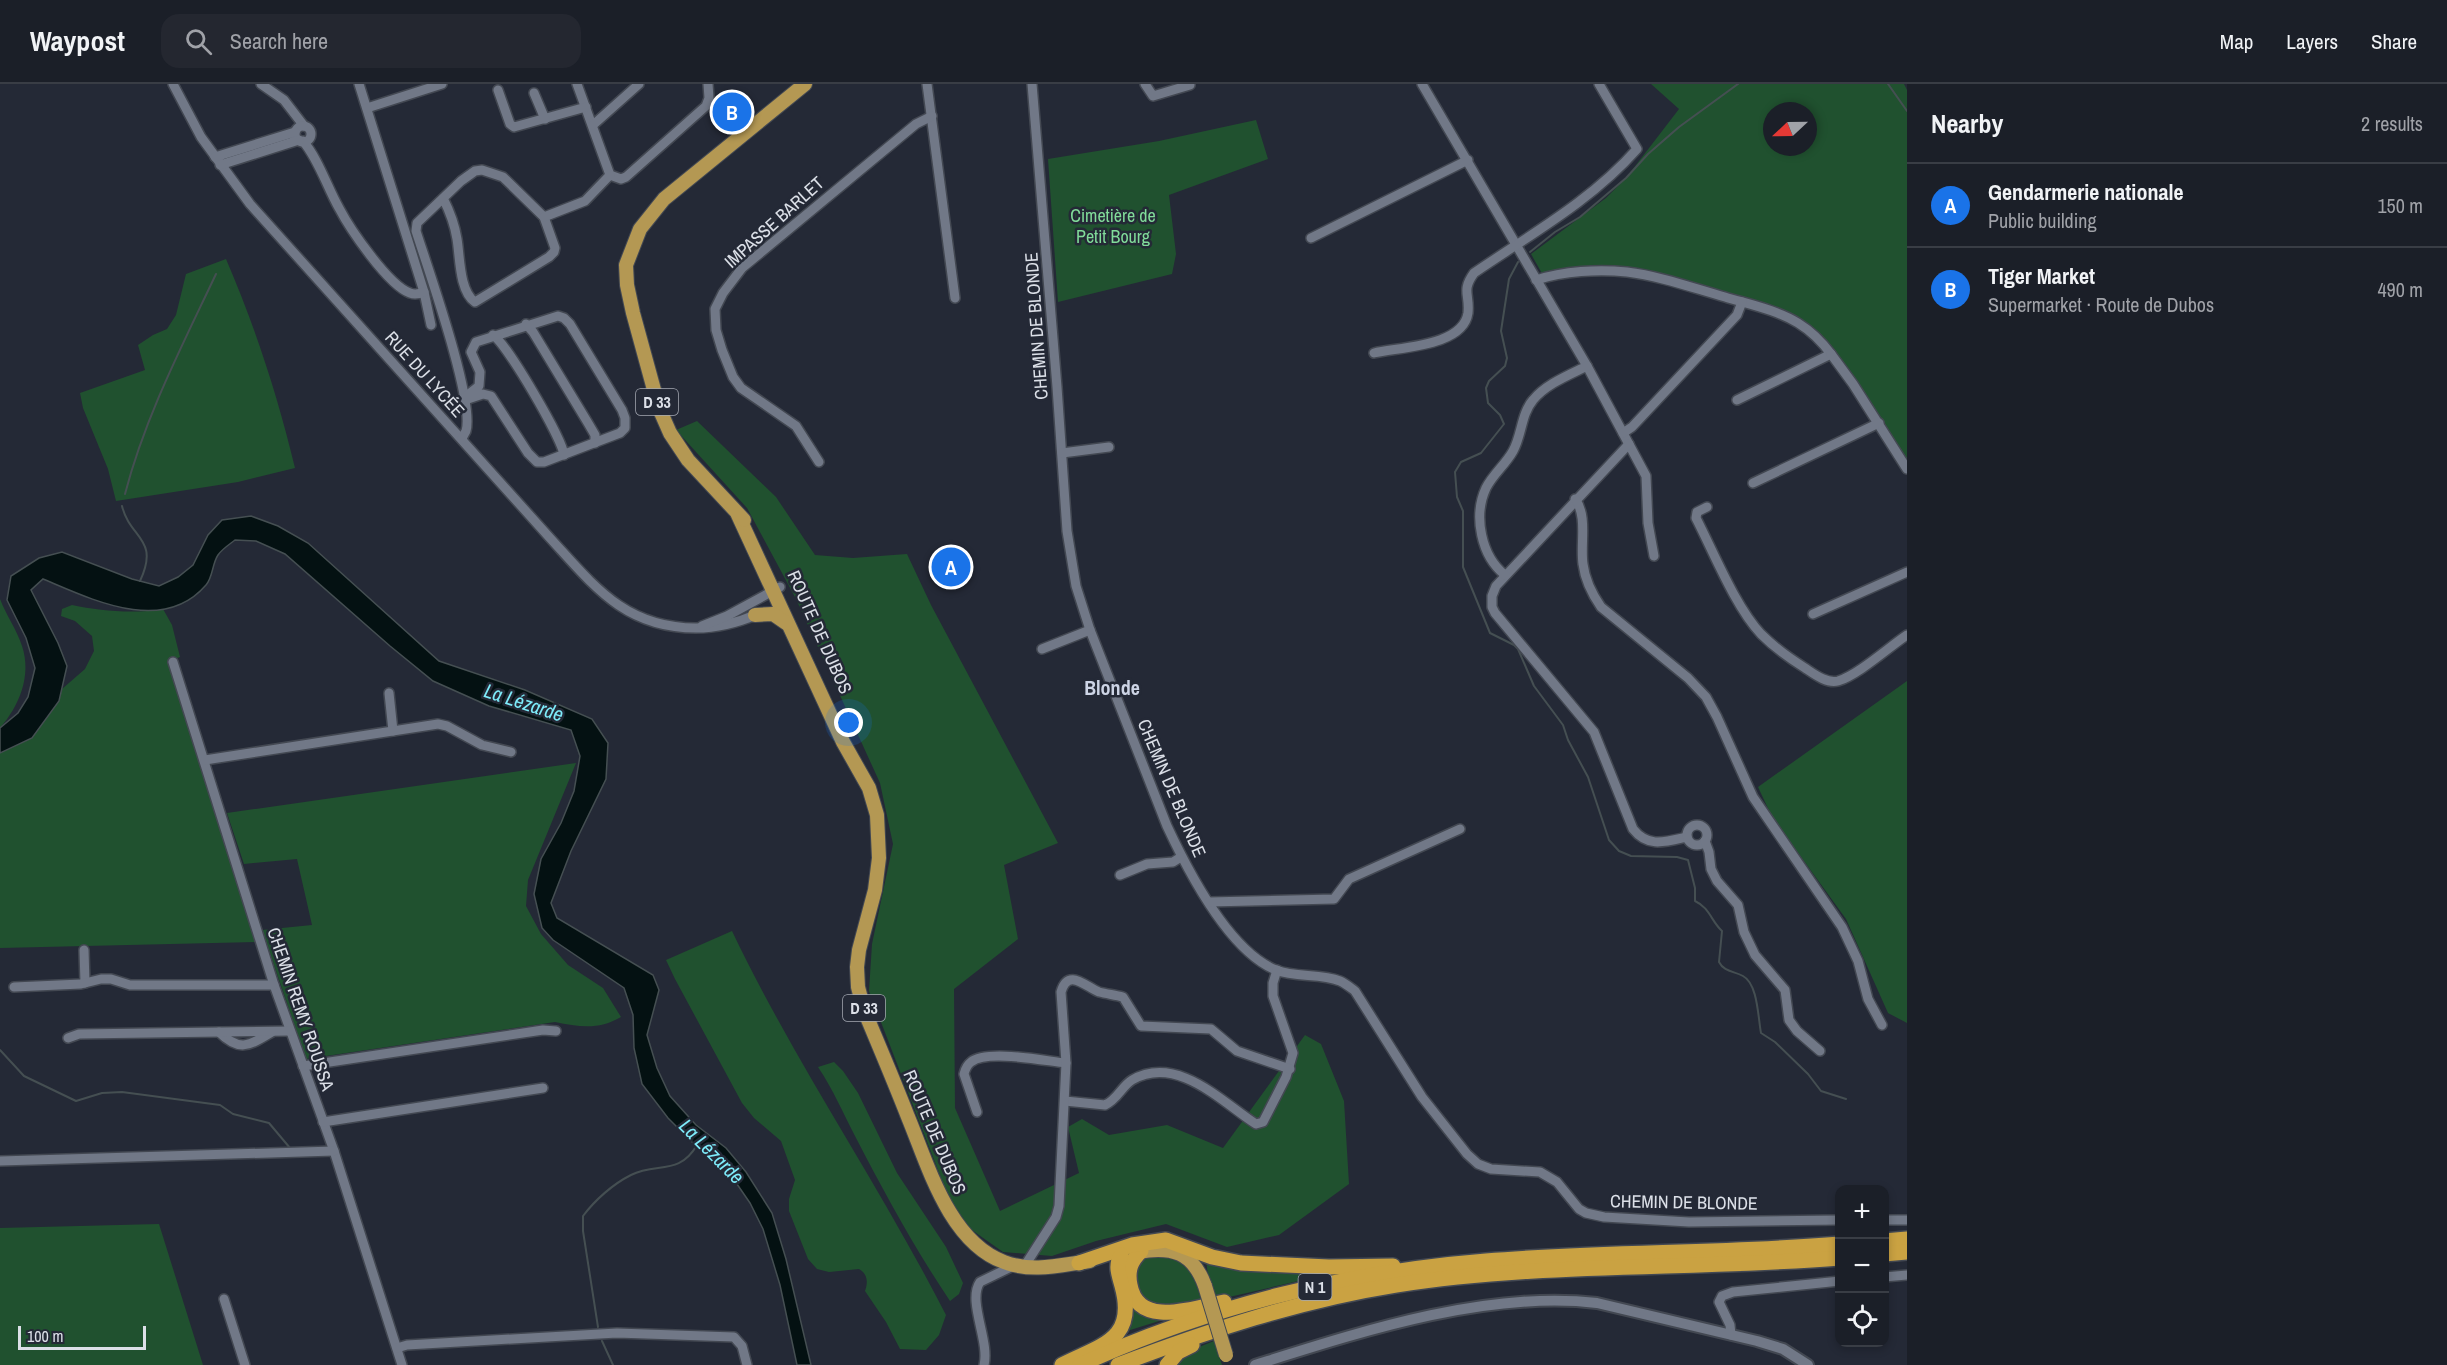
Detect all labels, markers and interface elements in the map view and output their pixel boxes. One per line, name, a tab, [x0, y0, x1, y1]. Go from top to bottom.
search box	[161, 14, 581, 68]
text: Waypost	[30, 22, 125, 60]
icon: search	[182, 25, 215, 58]
text: Search here	[230, 26, 328, 56]
text: Map	[2220, 27, 2253, 56]
text: Layers	[2286, 27, 2338, 56]
text: Share	[2371, 27, 2417, 56]
pin: B	[712, 90, 752, 135]
north arrow	[1763, 102, 1817, 156]
text: Nearby	[1931, 106, 2003, 141]
text: 2 results	[2361, 110, 2423, 137]
street label: IMPASSE BARLET	[719, 171, 829, 273]
text: Gendarmerie nationale	[1988, 177, 2184, 207]
text: A	[1945, 192, 1956, 219]
text: 150 m	[2377, 192, 2423, 219]
park label: Cimetière de Petit Bourg	[1070, 203, 1156, 249]
text: Public building	[1988, 207, 2097, 234]
street label: CHEMIN DE BLONDE	[1018, 251, 1054, 401]
text: Tiger Market	[1988, 261, 2095, 291]
text: B	[1945, 276, 1956, 303]
text: 490 m	[2377, 276, 2423, 303]
text: Supermarket · Route de Dubos	[1988, 291, 2214, 318]
street label: RUE DU LYCÉE	[380, 326, 470, 422]
road number: D 33	[636, 389, 678, 415]
pin: A	[932, 544, 970, 590]
street label: ROUTE DE DUBOS	[782, 566, 859, 698]
district label: Blonde	[1084, 674, 1140, 701]
water label: La Lézarde	[481, 676, 567, 728]
your location	[834, 708, 863, 737]
street label: CHEMIN DE BLONDE	[1132, 715, 1212, 861]
street label: CHEMIN REMY ROUSSA	[261, 924, 341, 1094]
road number: D 33	[843, 995, 885, 1021]
street label: ROUTE DE DUBOS	[898, 1066, 973, 1198]
water label: La Lézarde	[673, 1112, 751, 1190]
map controls	[1835, 1185, 1889, 1347]
button: +	[1835, 1185, 1889, 1239]
street label: CHEMIN DE BLONDE	[1610, 1188, 1758, 1216]
button: −	[1835, 1239, 1889, 1293]
road number: N 1	[1298, 1274, 1332, 1300]
button: locate	[1835, 1293, 1889, 1347]
scale bar	[18, 1323, 146, 1350]
text: 100 m	[27, 1325, 63, 1347]

